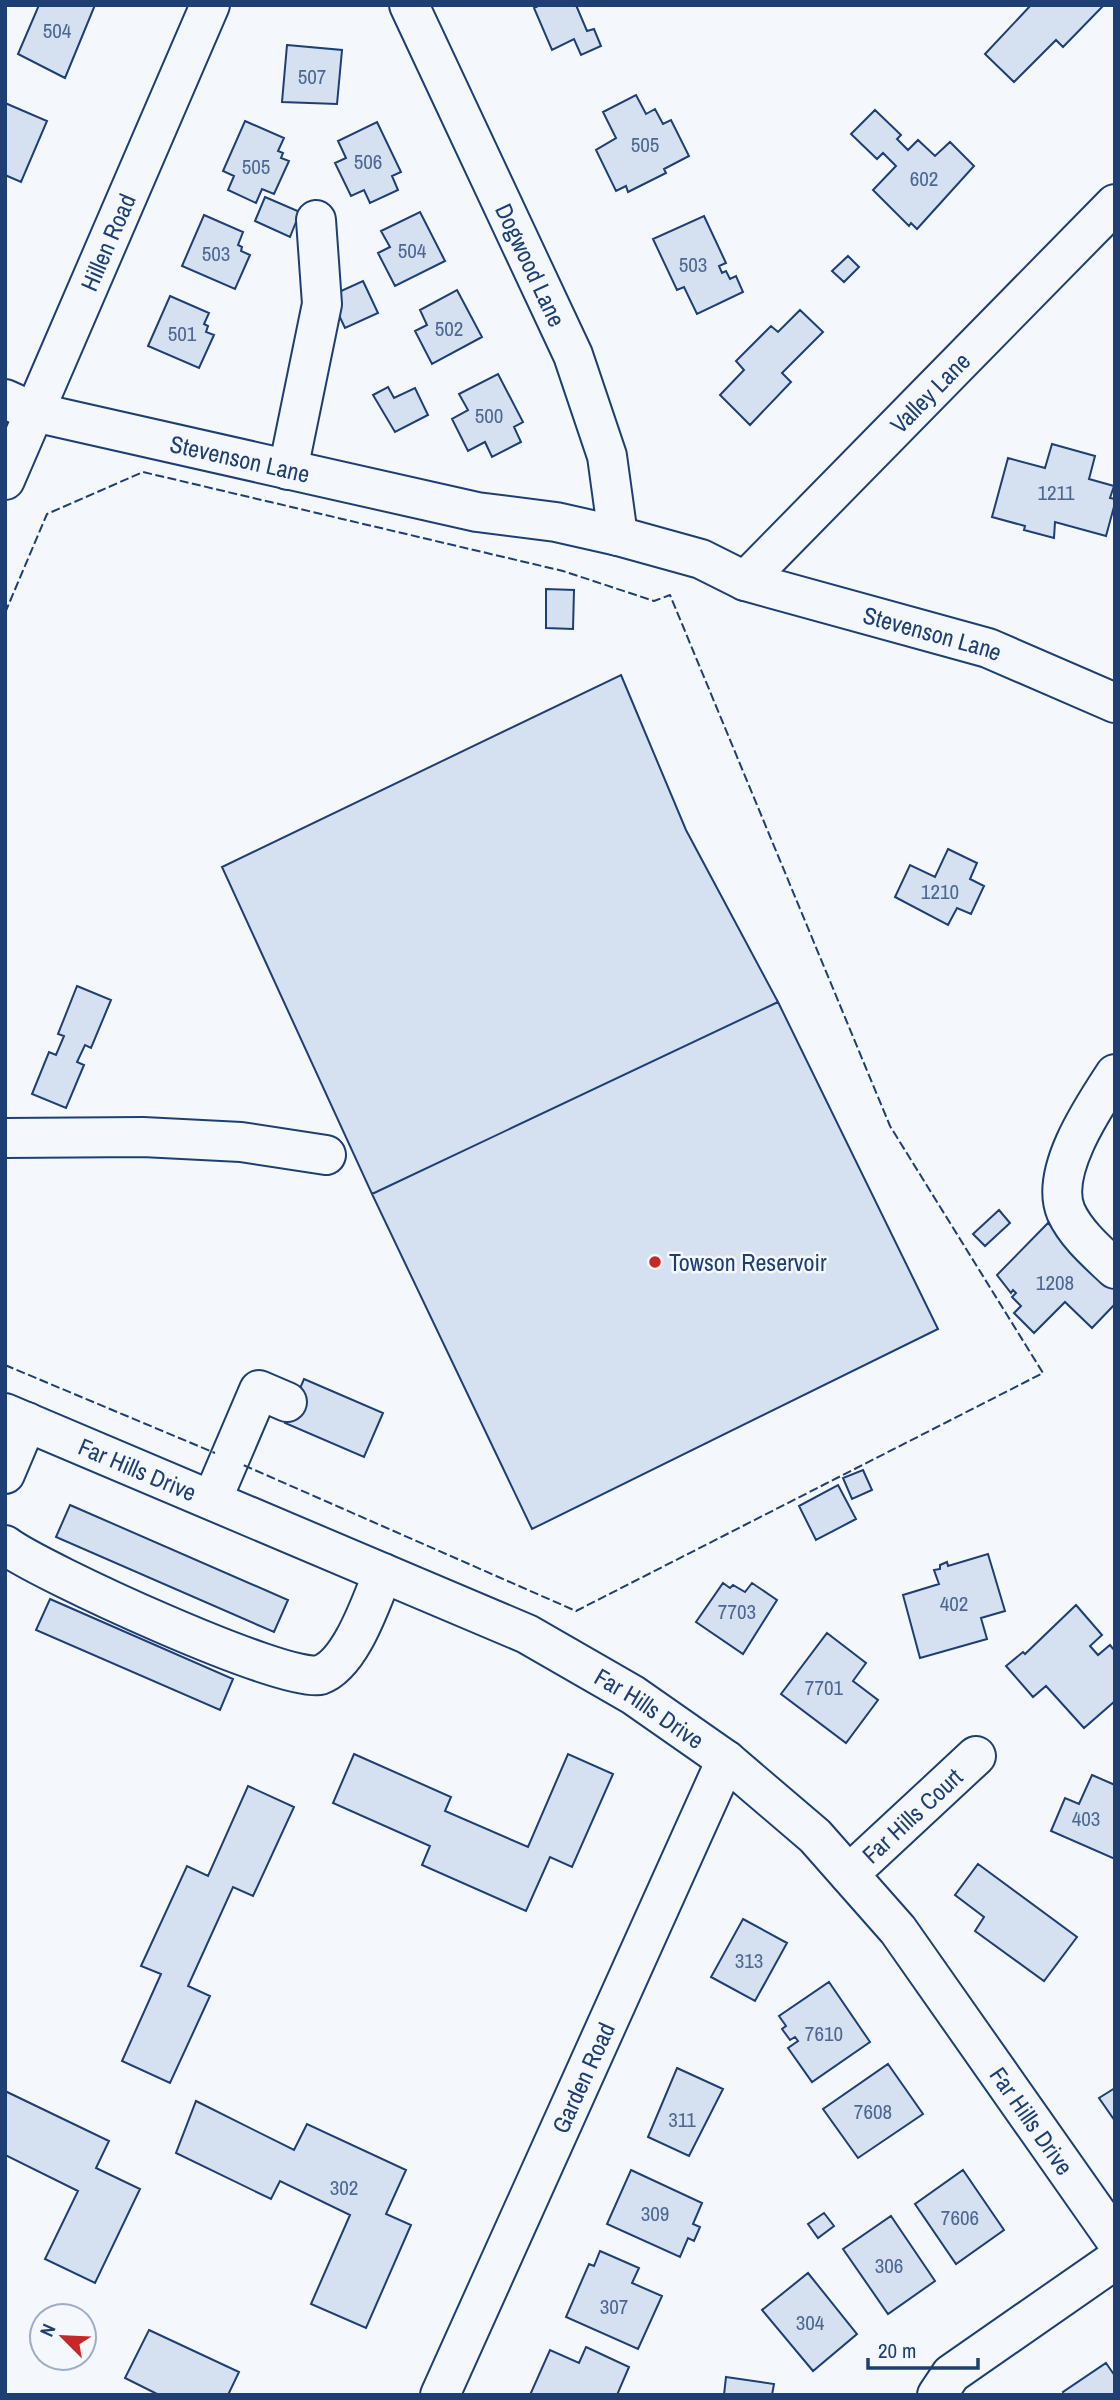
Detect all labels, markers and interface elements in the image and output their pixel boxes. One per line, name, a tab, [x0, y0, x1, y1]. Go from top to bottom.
house number: 504	[43, 16, 72, 45]
house number: 507	[298, 62, 326, 91]
house number: 505	[631, 130, 659, 159]
house number: 506	[354, 147, 382, 176]
house number: 505	[242, 152, 270, 181]
house number: 602	[910, 164, 938, 193]
street label: Hillen Road	[73, 189, 143, 296]
street label: Dogwood Lane	[488, 198, 573, 332]
house number: 504	[398, 236, 427, 265]
house number: 503	[202, 239, 230, 268]
house number: 503	[679, 250, 707, 279]
house number: 502	[435, 314, 463, 343]
house number: 501	[168, 319, 197, 348]
street label: Valley Lane	[883, 345, 977, 440]
house number: 500	[475, 401, 503, 430]
street label: Stevenson Lane	[167, 427, 313, 490]
house number: 1211	[1037, 478, 1075, 507]
street label: Stevenson Lane	[860, 598, 1007, 668]
house number: 1210	[921, 877, 959, 906]
place label: Towson Reservoir	[669, 1246, 827, 1278]
marker: Towson Reservoir	[647, 1254, 663, 1270]
house number: 1208	[1036, 1268, 1074, 1297]
street label: Far Hills Drive	[74, 1430, 201, 1508]
house number: 402	[940, 1589, 968, 1618]
house number: 7703	[718, 1597, 756, 1626]
street label: Far Hills Drive	[589, 1660, 710, 1756]
house number: 7701	[805, 1673, 844, 1702]
street label: Far Hills Court	[855, 1760, 969, 1870]
house number: 403	[1072, 1804, 1100, 1833]
house number: 313	[735, 1946, 763, 1975]
street label: Garden Road	[544, 2017, 622, 2138]
house number: 7610	[805, 2019, 843, 2048]
street label: Far Hills Drive	[983, 2060, 1081, 2181]
house number: 7608	[854, 2097, 892, 2126]
house number: 311	[668, 2105, 696, 2134]
house number: 302	[330, 2173, 358, 2202]
house number: 309	[641, 2199, 669, 2228]
house number: 7606	[941, 2203, 979, 2232]
house number: 306	[875, 2251, 903, 2280]
house number: 307	[600, 2292, 628, 2321]
north arrow	[28, 2302, 98, 2372]
house number: 304	[796, 2308, 825, 2337]
text: N	[33, 2320, 62, 2341]
scale bar	[868, 2326, 978, 2370]
text: 20 m	[878, 2336, 916, 2365]

